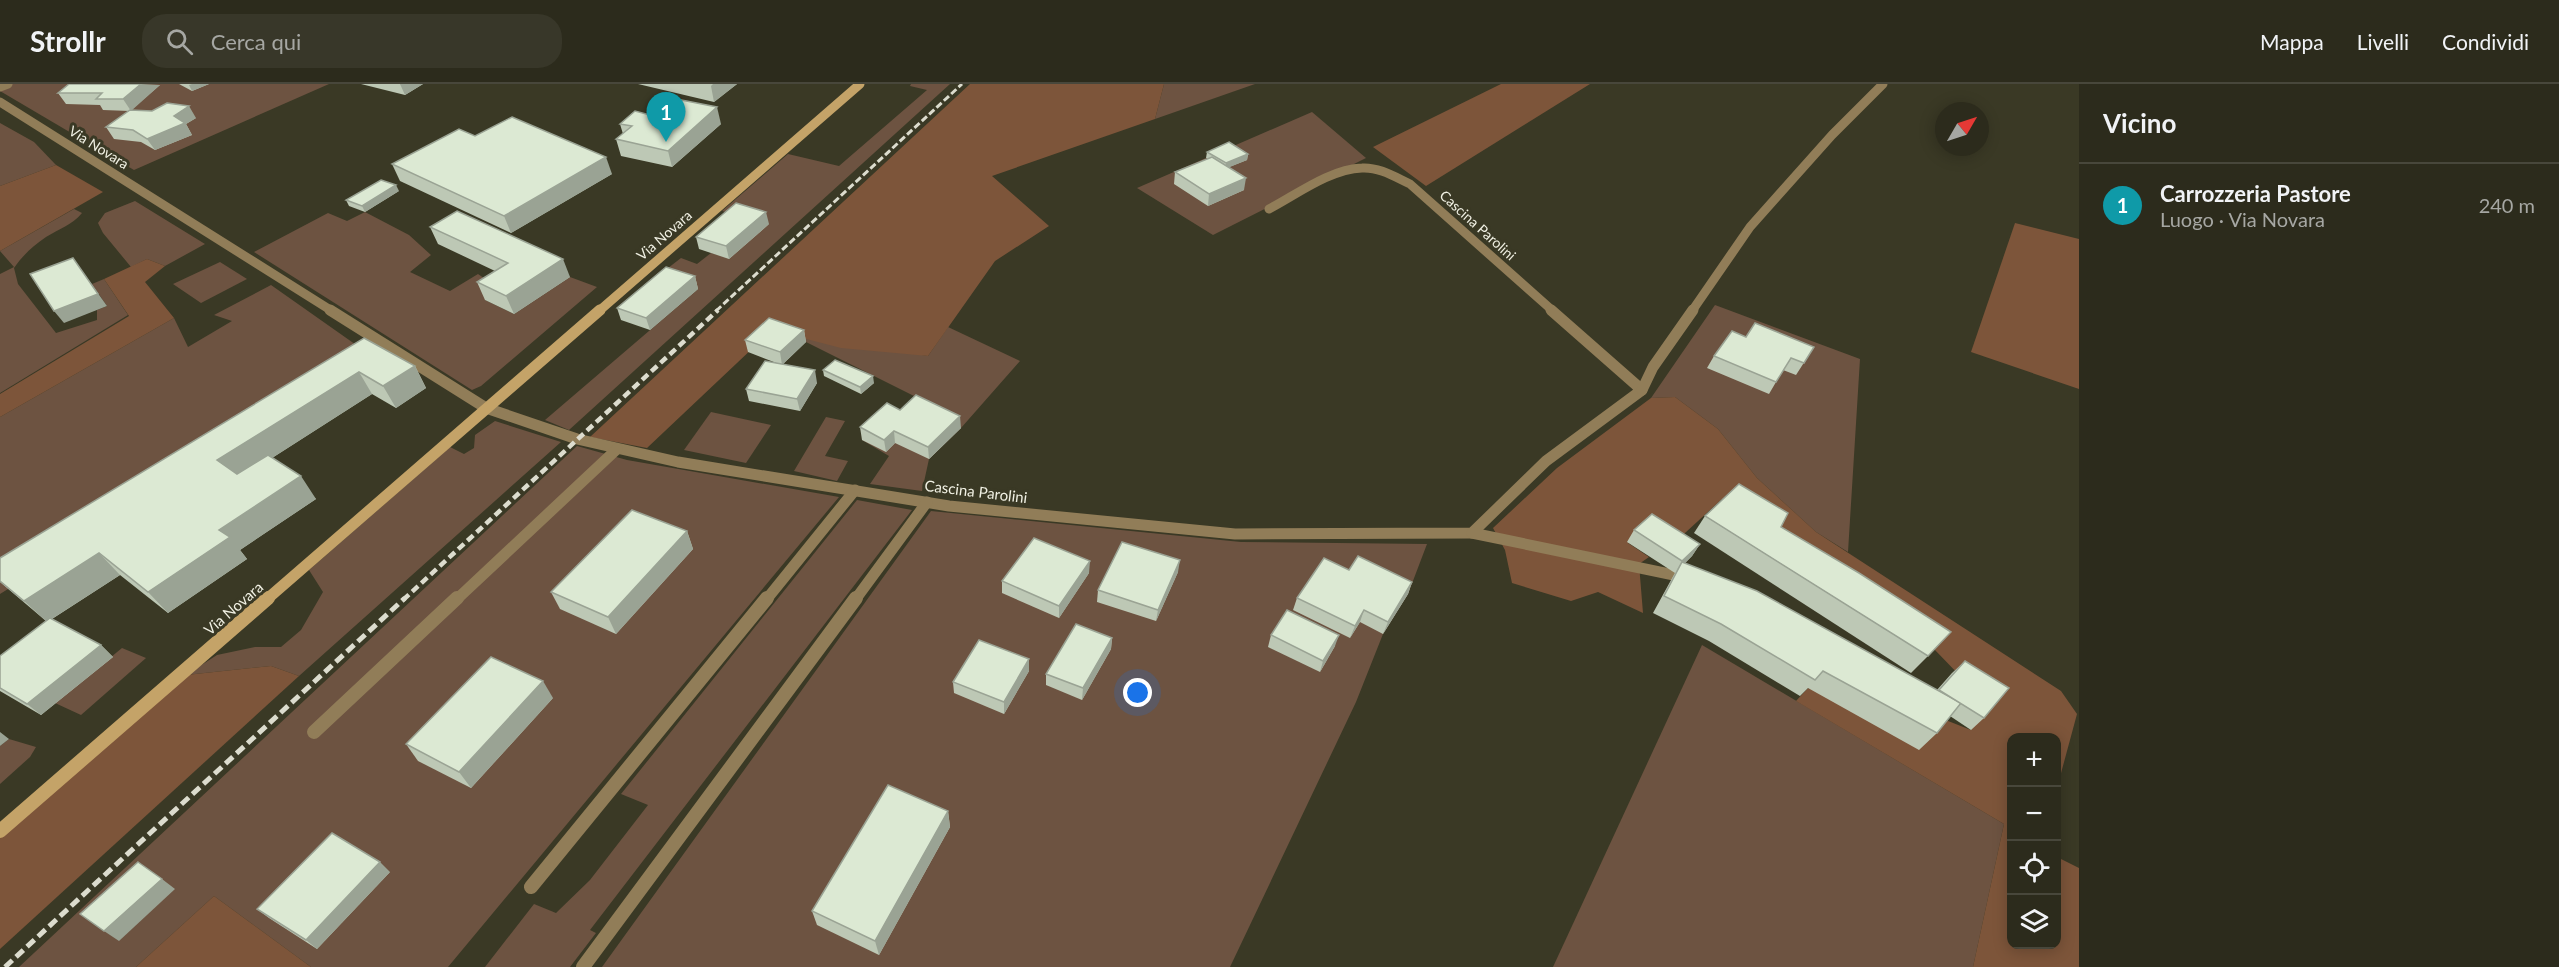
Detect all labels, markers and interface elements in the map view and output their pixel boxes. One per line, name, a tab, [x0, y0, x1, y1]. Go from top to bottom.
search box	[142, 14, 562, 68]
text: Strollr	[30, 24, 106, 58]
icon: search	[163, 25, 196, 58]
text: Cerca qui	[211, 28, 301, 55]
text: Mappa	[2260, 29, 2324, 54]
text: Livelli	[2357, 29, 2409, 54]
text: Condividi	[2442, 29, 2529, 54]
pin: 1	[646, 92, 686, 142]
north arrow	[1935, 102, 1989, 156]
text: Vicino	[2103, 107, 2176, 139]
street label: Via Novara	[66, 122, 132, 172]
text: Carrozzeria Pastore	[2160, 180, 2351, 207]
street label: Cascina Parolini	[1436, 186, 1520, 264]
text: 1	[2117, 193, 2128, 217]
text: 240 m	[2479, 193, 2535, 217]
street label: Via Novara	[633, 206, 695, 264]
text: Luogo · Via Novara	[2160, 207, 2325, 231]
street label: Cascina Parolini	[924, 476, 1028, 506]
street label: Via Novara	[200, 577, 266, 639]
your location	[1123, 678, 1152, 707]
map controls	[2007, 733, 2061, 949]
button: +	[2007, 733, 2061, 787]
button: −	[2007, 787, 2061, 841]
button: locate	[2007, 841, 2061, 895]
button: layers	[2007, 895, 2061, 949]

